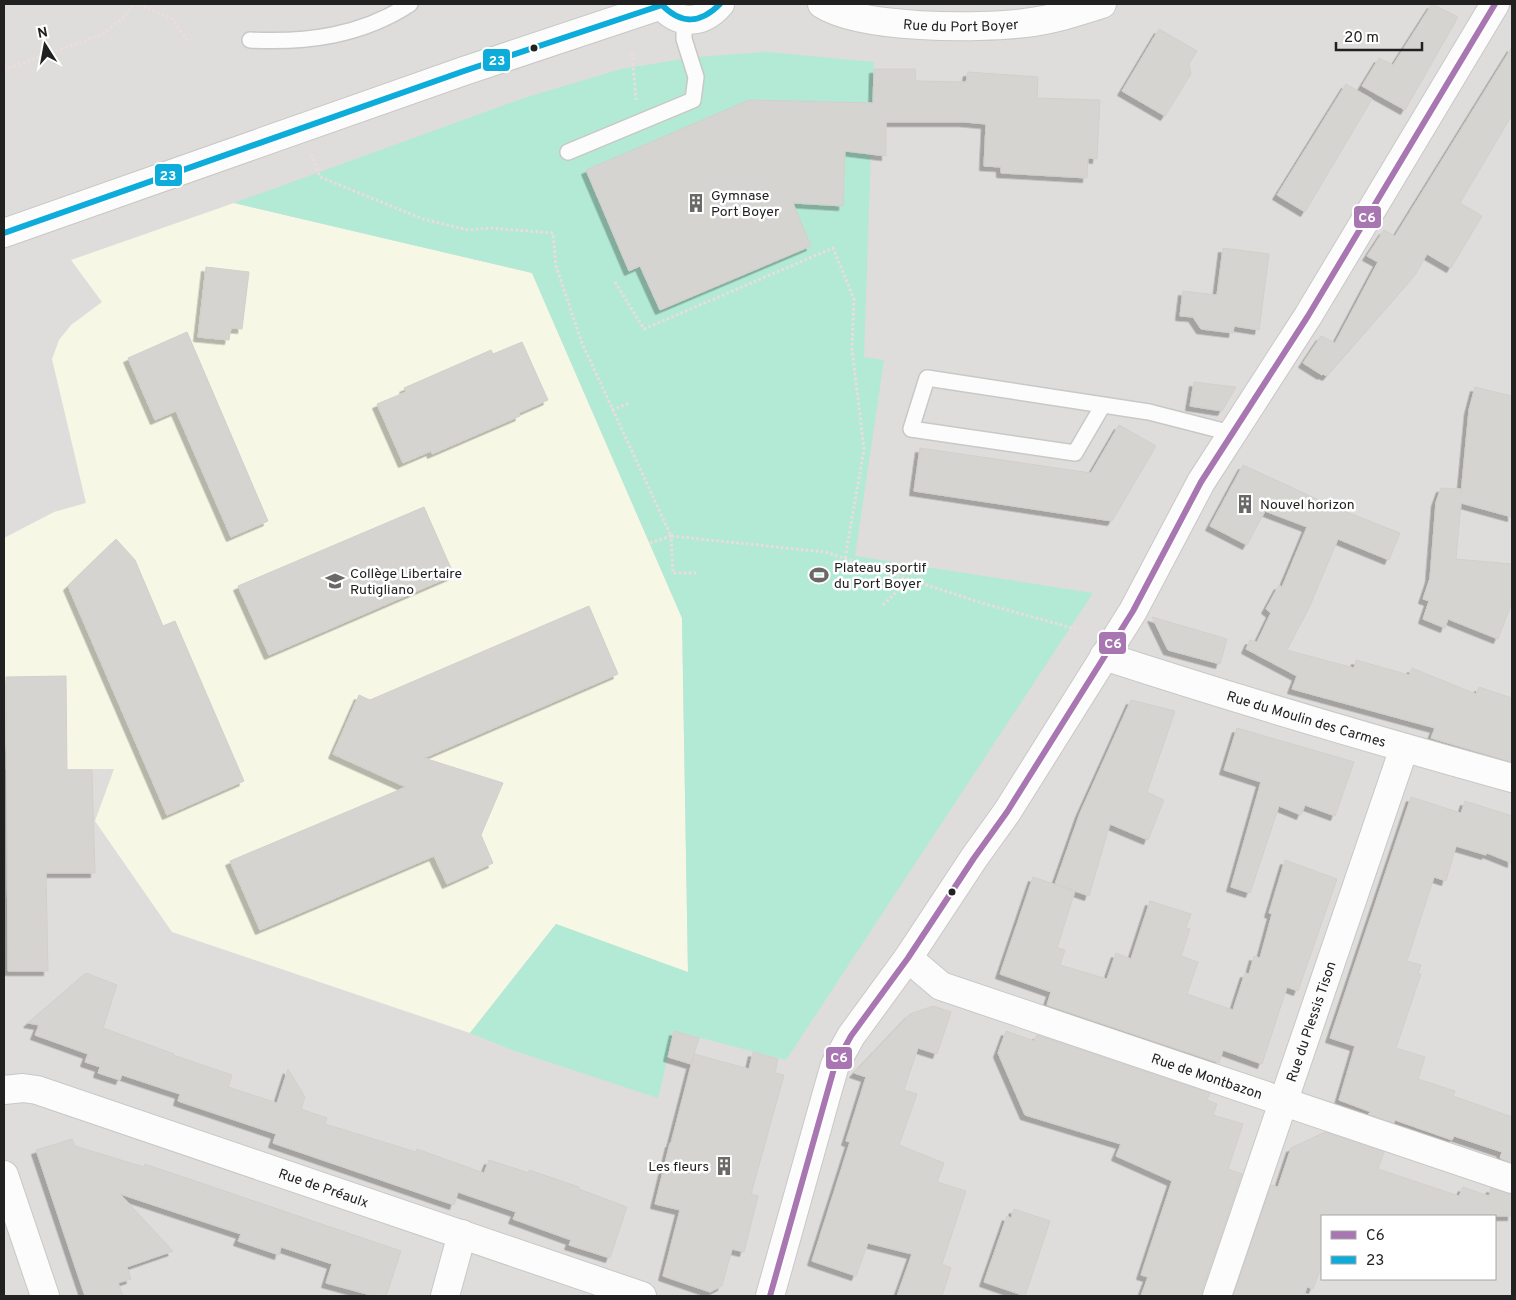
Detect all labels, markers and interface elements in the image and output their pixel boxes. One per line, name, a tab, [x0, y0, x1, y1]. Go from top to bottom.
street label: Rue du Port Boyer	[902, 17, 1020, 36]
north arrow	[20, 20, 70, 70]
scale bar	[1336, 20, 1422, 52]
text: N	[36, 24, 49, 43]
text: 20 m	[1344, 29, 1379, 48]
unlabelled marker	[529, 43, 539, 53]
line badge: 23	[482, 48, 511, 72]
text: 23	[489, 53, 505, 70]
line badge: 23	[154, 163, 183, 187]
text: 23	[160, 168, 176, 185]
place label: Gymnase Port Boyer	[711, 188, 780, 221]
building icon: Gymnase Port Boyer	[685, 192, 707, 214]
line badge: C6	[1353, 205, 1382, 229]
text: C6	[1358, 210, 1376, 227]
building icon: Nouvel horizon	[1234, 493, 1256, 515]
place label: Nouvel horizon	[1260, 497, 1355, 514]
place label: Plateau sportif du Port Boyer	[834, 560, 926, 593]
sports icon: Plateau sportif du Port Boyer	[808, 564, 830, 586]
place label: Collège Libertaire Rutigliano	[350, 566, 462, 599]
school or university icon: Collège Libertaire Rutigliano	[324, 570, 346, 592]
line badge: C6	[1098, 631, 1127, 655]
text: C6	[1104, 636, 1122, 653]
street label: Rue du Moulin des Carmes	[1224, 688, 1388, 752]
unlabelled marker	[947, 887, 957, 897]
street label: Rue du Plessis Tison	[1284, 959, 1341, 1085]
line badge: C6	[825, 1046, 853, 1070]
text: C6	[830, 1050, 848, 1067]
street label: Rue de Montbazon	[1149, 1051, 1264, 1104]
building icon: Les fleurs	[713, 1155, 735, 1177]
place label: Les fleurs	[648, 1159, 709, 1176]
street label: Rue de Préaulx	[276, 1166, 370, 1212]
legend	[1321, 1215, 1496, 1280]
text: C6	[1366, 1227, 1385, 1246]
text: 23	[1366, 1252, 1384, 1271]

